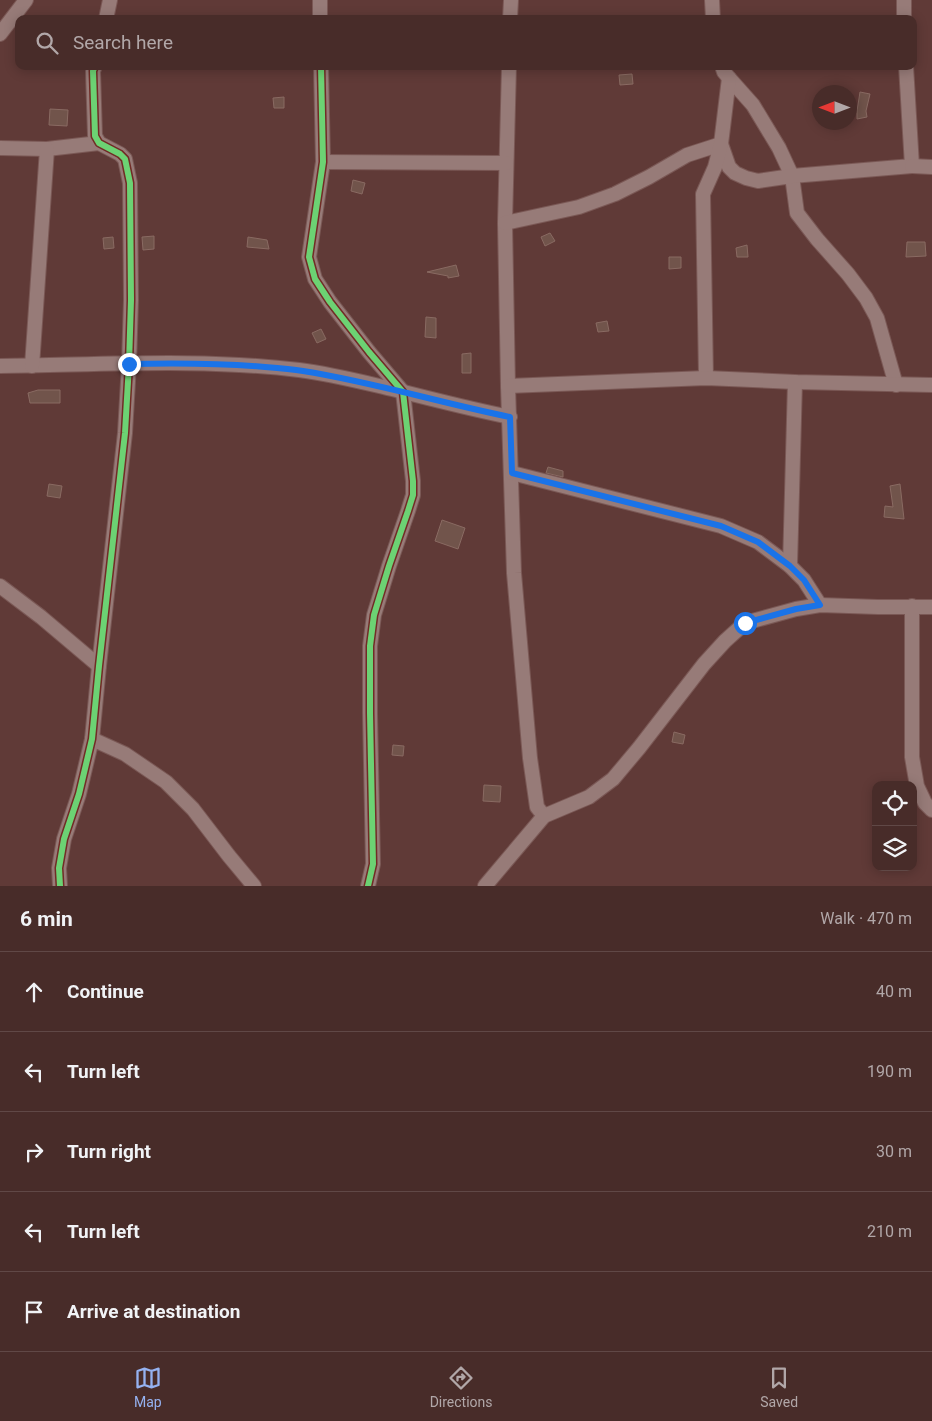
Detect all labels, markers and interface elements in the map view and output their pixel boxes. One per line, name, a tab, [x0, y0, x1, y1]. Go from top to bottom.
search box	[15, 15, 917, 70]
icon: search	[33, 29, 61, 57]
text: Search here	[73, 31, 173, 54]
north arrow	[812, 85, 857, 130]
route end	[118, 353, 141, 376]
route start	[734, 612, 757, 635]
map controls	[872, 781, 917, 871]
button: locate	[872, 781, 917, 826]
button: layers	[872, 826, 917, 871]
text: 6 min	[20, 907, 73, 931]
text: Walk · 470 m	[820, 909, 912, 928]
icon: ahead	[20, 978, 48, 1006]
text: Continue	[67, 980, 144, 1003]
text: 40 m	[876, 982, 912, 1001]
icon: left	[20, 1058, 48, 1086]
text: Turn left	[67, 1060, 140, 1083]
text: 190 m	[867, 1062, 912, 1081]
icon: right	[20, 1138, 48, 1166]
text: Turn right	[67, 1140, 151, 1163]
text: 30 m	[876, 1142, 912, 1161]
icon: left	[20, 1218, 48, 1246]
text: Turn left	[67, 1220, 140, 1243]
text: 210 m	[867, 1222, 912, 1241]
icon: arrive	[20, 1298, 48, 1326]
text: Arrive at destination	[67, 1300, 240, 1323]
tab: Map	[134, 1364, 162, 1410]
tab: Directions	[430, 1364, 493, 1410]
tab: Saved	[760, 1364, 798, 1410]

